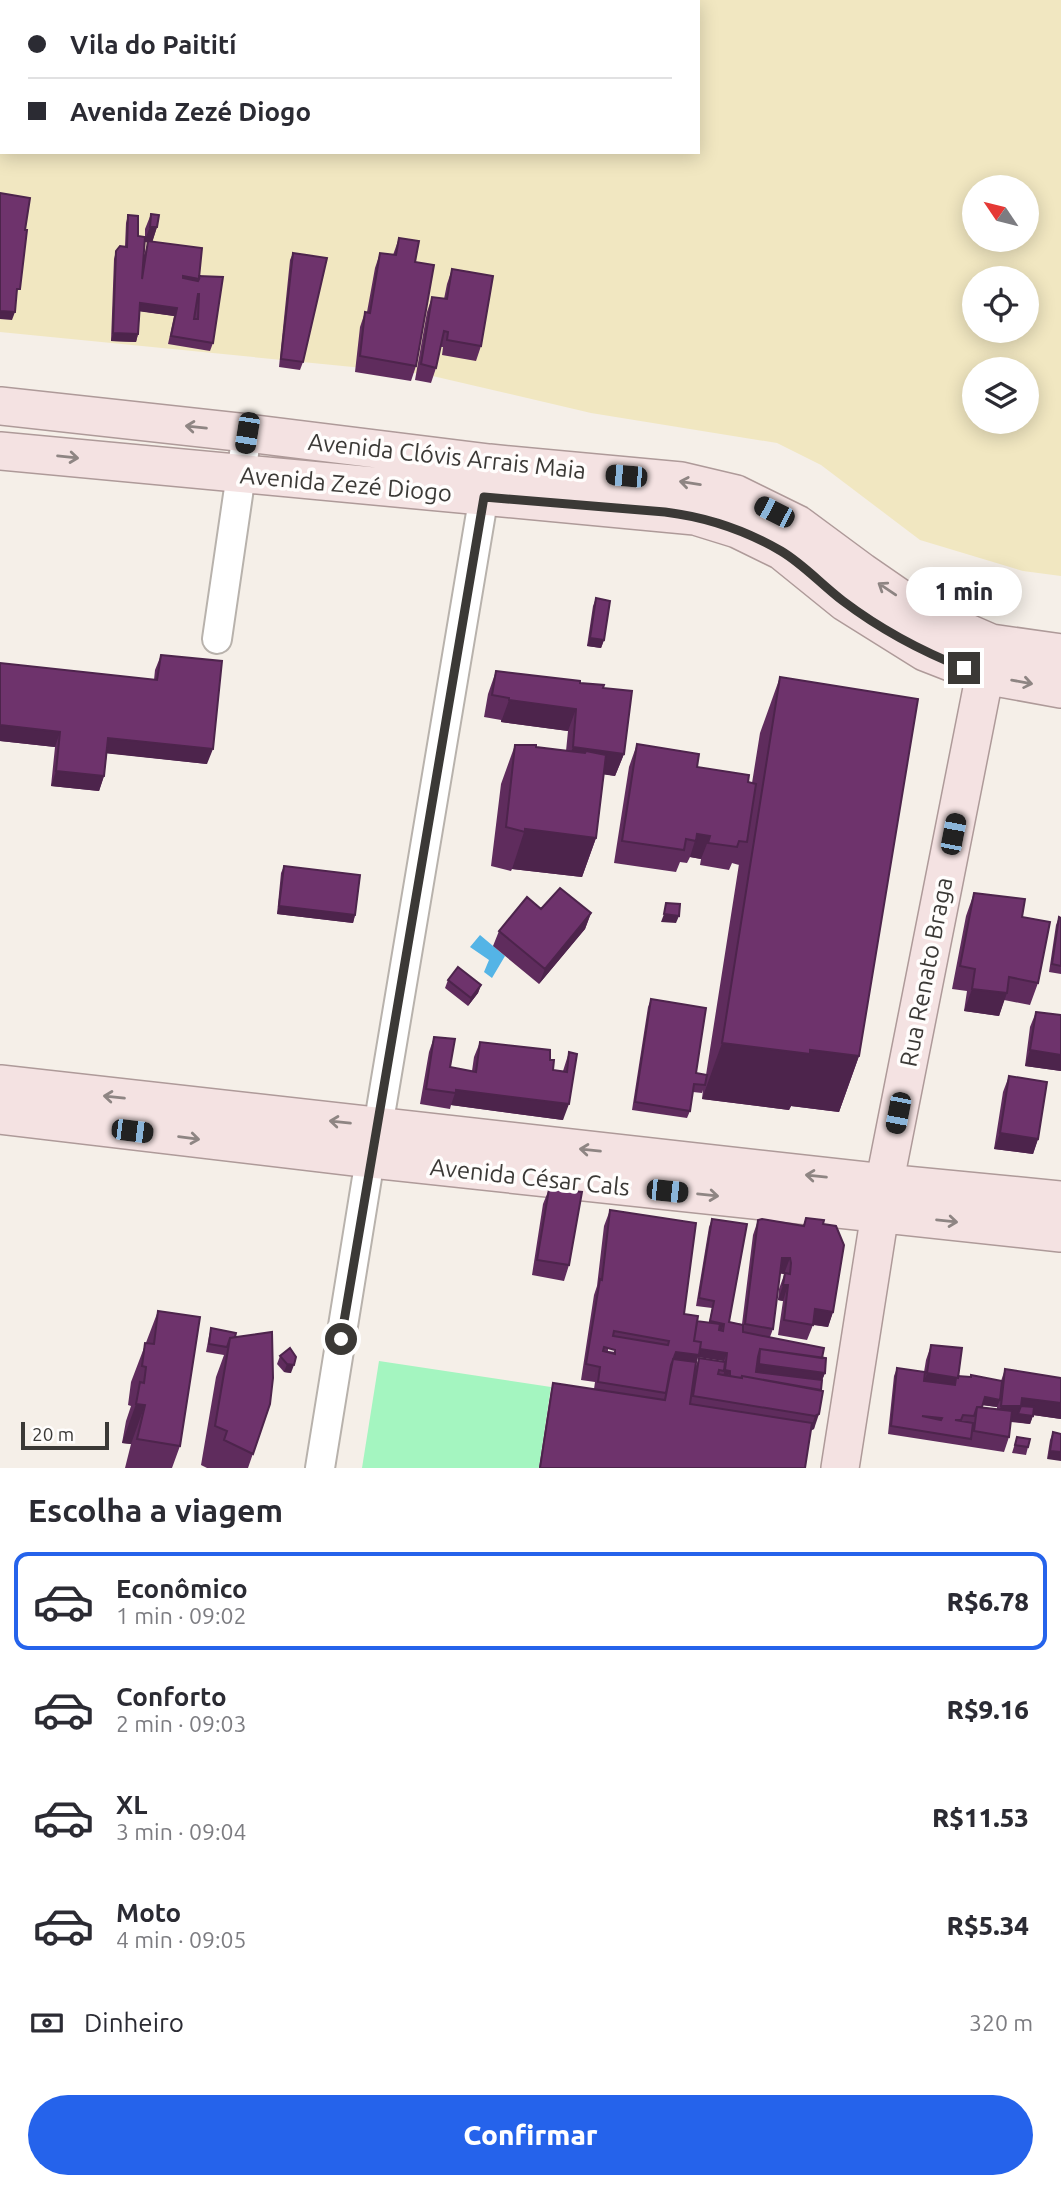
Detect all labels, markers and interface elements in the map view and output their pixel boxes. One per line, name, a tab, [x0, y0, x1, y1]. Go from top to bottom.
text: Vila do Paitití	[70, 30, 236, 59]
text: Avenida Zezé Diogo	[70, 97, 311, 126]
north arrow	[962, 175, 1040, 252]
map controls	[962, 175, 1039, 434]
button: locate	[962, 266, 1039, 343]
button: layers	[962, 357, 1039, 434]
car	[234, 411, 261, 455]
one-way arrow	[185, 421, 208, 434]
street label: Avenida Clóvis Arrais Maia	[307, 428, 587, 484]
one-way arrow	[56, 451, 79, 464]
street label: Avenida Zezé Diogo	[239, 461, 453, 507]
car	[605, 464, 648, 488]
one-way arrow	[679, 476, 702, 489]
car	[751, 493, 798, 531]
callout: 1 min	[906, 566, 1022, 616]
text: 1 min	[935, 579, 993, 604]
one-way arrow	[878, 582, 898, 596]
route end	[948, 652, 980, 684]
one-way arrow	[1010, 676, 1033, 689]
car	[939, 811, 968, 857]
street label: Rua Renato Braga	[894, 875, 958, 1069]
one-way arrow	[103, 1090, 126, 1103]
car	[884, 1090, 913, 1136]
one-way arrow	[329, 1116, 352, 1129]
car	[110, 1118, 155, 1144]
one-way arrow	[178, 1131, 200, 1144]
one-way arrow	[579, 1144, 602, 1157]
street label: Avenida César Cals	[429, 1153, 631, 1201]
one-way arrow	[806, 1169, 828, 1182]
car	[646, 1178, 689, 1204]
one-way arrow	[696, 1189, 718, 1202]
one-way arrow	[935, 1214, 958, 1227]
route start	[325, 1323, 357, 1355]
scale bar	[21, 1419, 108, 1451]
text: 20 m	[32, 1423, 74, 1445]
text: Escolha a viagem	[28, 1492, 283, 1528]
icon: car	[32, 1570, 95, 1633]
text: Econômico	[116, 1574, 248, 1603]
text: R$6.78	[947, 1587, 1029, 1616]
text: 1 min · 09:02	[116, 1603, 247, 1628]
icon: car	[32, 1678, 95, 1741]
text: Conforto	[116, 1682, 227, 1711]
text: R$9.16	[947, 1695, 1029, 1724]
text: 2 min · 09:03	[116, 1711, 247, 1736]
icon: car	[32, 1786, 95, 1849]
text: XL	[116, 1790, 147, 1819]
text: R$11.53	[932, 1803, 1029, 1832]
text: 3 min · 09:04	[116, 1819, 247, 1844]
icon: car	[32, 1894, 95, 1957]
text: Moto	[116, 1898, 181, 1927]
text: R$5.34	[947, 1911, 1029, 1940]
text: 4 min · 09:05	[116, 1927, 247, 1952]
icon: cash	[28, 2004, 66, 2042]
text: Dinheiro	[84, 2008, 184, 2037]
text: 320 m	[969, 2010, 1033, 2035]
button: Confirmar	[28, 2095, 1033, 2175]

